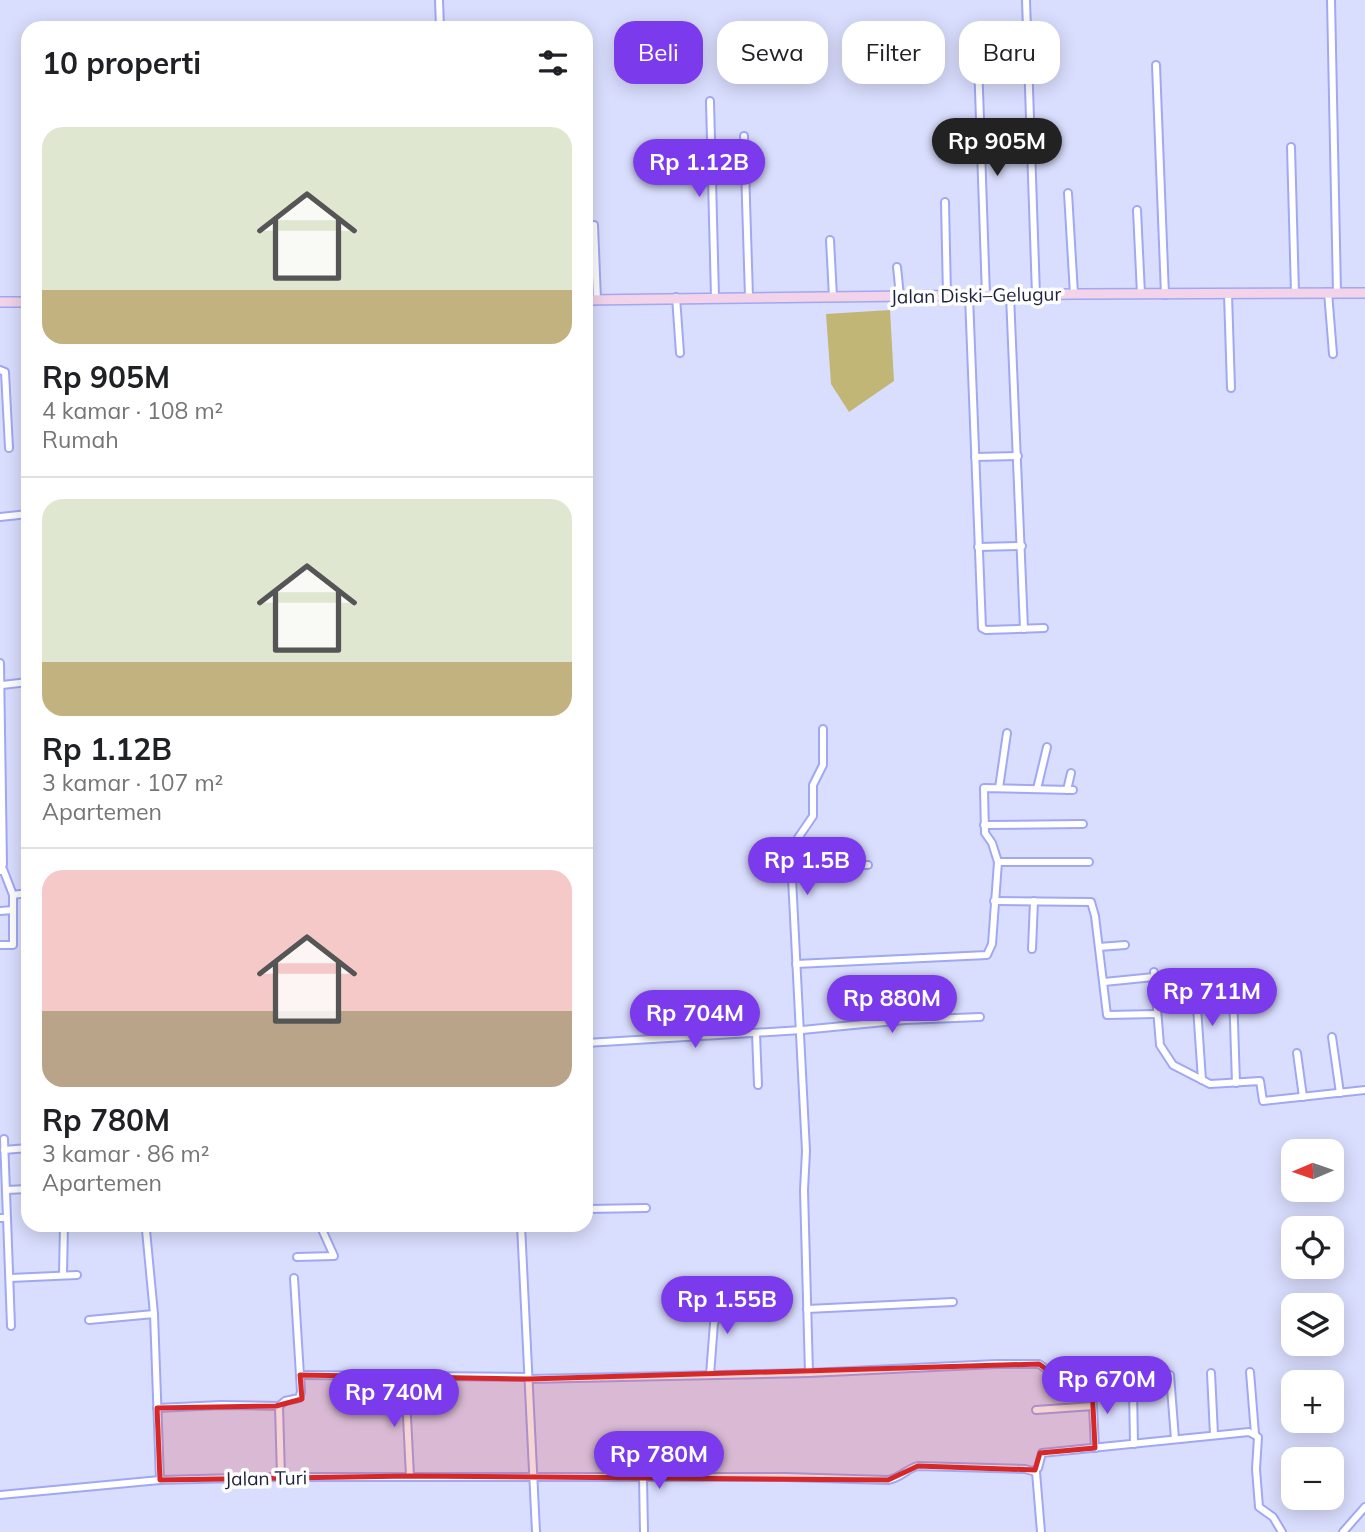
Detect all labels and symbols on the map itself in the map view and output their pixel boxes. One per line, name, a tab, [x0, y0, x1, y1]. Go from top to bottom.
pin: Rp 905M	[932, 118, 1062, 178]
pin: Rp 1.12B	[627, 140, 771, 199]
street label: Jalan Diski–Gelugur	[890, 282, 1062, 308]
pin: Rp 1.5B	[742, 838, 872, 897]
pin: Rp 711M	[1147, 968, 1277, 1028]
pin: Rp 880M	[827, 976, 957, 1035]
pin: Rp 704M	[630, 990, 760, 1050]
north arrow	[1281, 1139, 1344, 1202]
pin: Rp 1.55B	[655, 1276, 799, 1336]
pin: Rp 670M	[1042, 1356, 1172, 1416]
pin: Rp 740M	[329, 1370, 459, 1429]
pin: Rp 780M	[594, 1432, 724, 1491]
street label: Jalan Turi	[225, 1465, 307, 1491]

